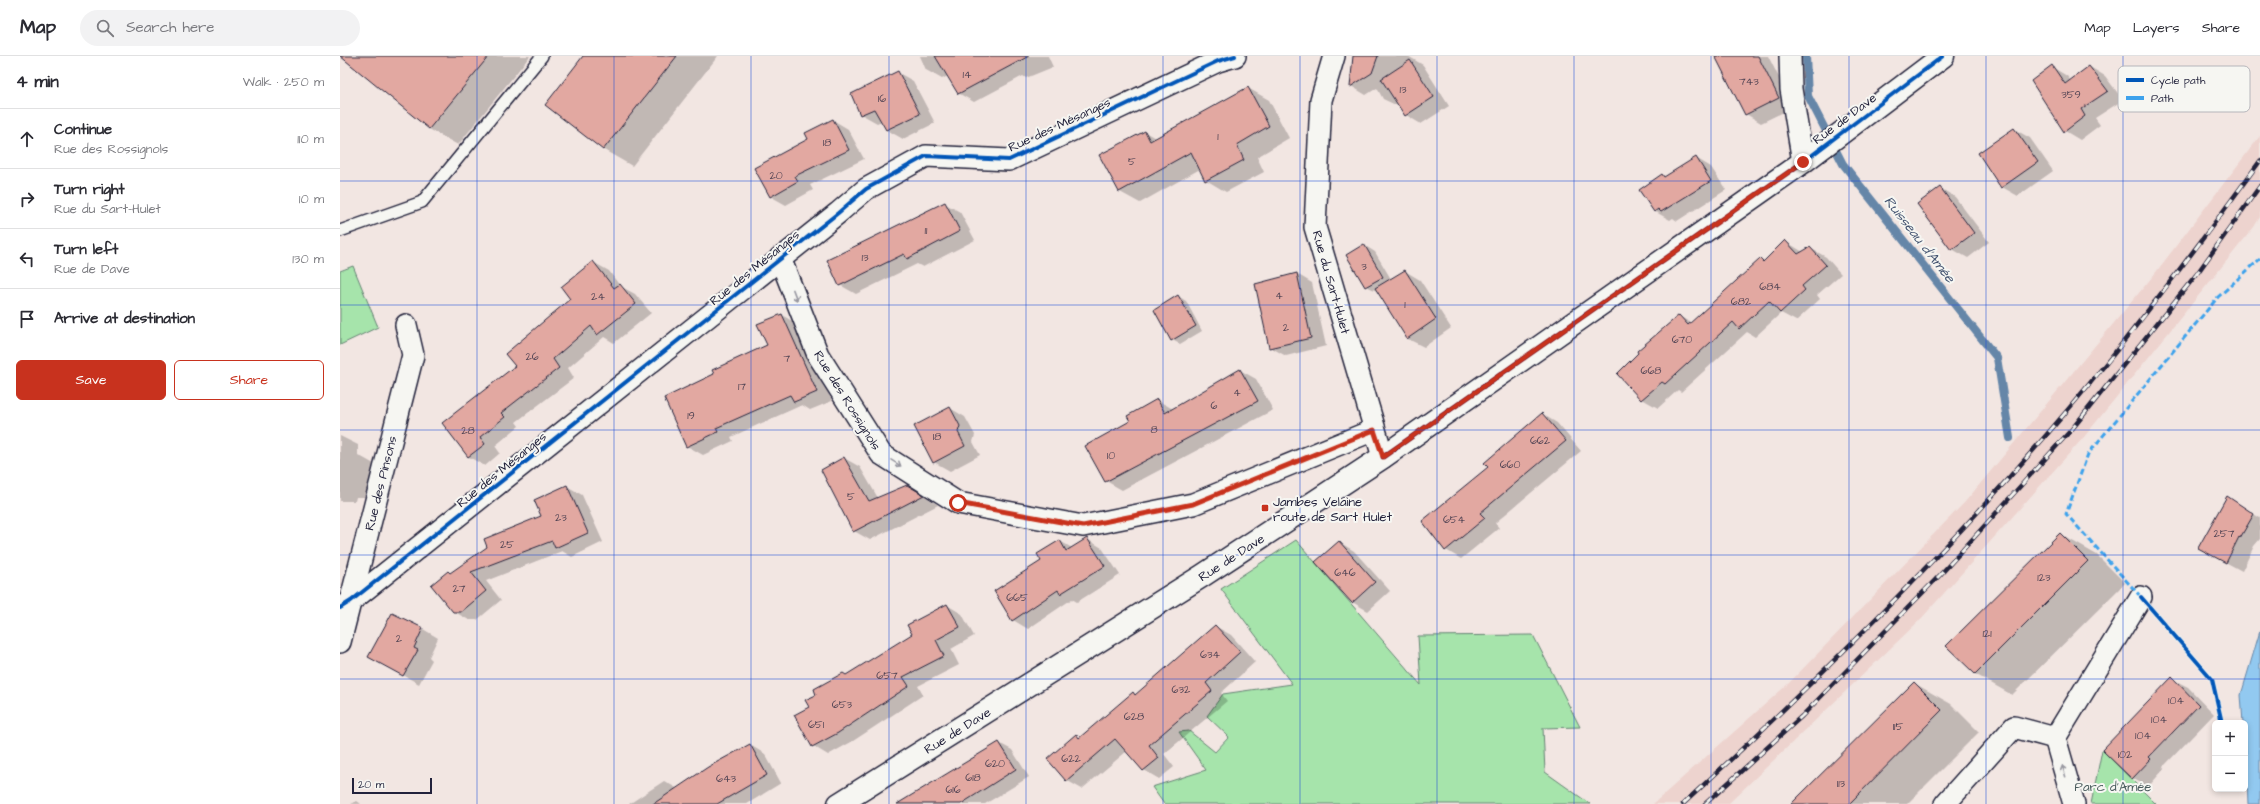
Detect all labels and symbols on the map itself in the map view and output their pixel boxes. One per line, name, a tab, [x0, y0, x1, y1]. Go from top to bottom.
legend	[2118, 66, 2250, 112]
house number: 14	[963, 67, 972, 82]
text: Cycle path	[2151, 73, 2206, 89]
house number: 743	[1739, 74, 1759, 89]
house number: 13	[1399, 82, 1407, 97]
house number: 359	[2061, 87, 2081, 102]
street label: Rue de Dave	[1809, 89, 1880, 149]
house number: 16	[878, 91, 886, 106]
text: Path	[2151, 91, 2174, 106]
street label: Rue des Mésanges	[1005, 93, 1114, 157]
house number: 1	[1217, 129, 1219, 144]
house number: 18	[823, 135, 831, 150]
route end	[1794, 153, 1812, 171]
house number: 5	[1128, 154, 1136, 169]
house number: 20	[769, 168, 783, 183]
water label: Ruisseau d'Amée	[1879, 192, 1960, 288]
house number: 11	[925, 223, 928, 238]
street label: Rue des Mésanges	[706, 225, 805, 311]
street label: Rue du Sart-Hulet	[1308, 228, 1355, 337]
house number: 13	[861, 250, 869, 265]
house number: 3	[1361, 259, 1367, 274]
house number: 684	[1759, 279, 1781, 294]
one-way arrow	[791, 288, 799, 300]
house number: 4	[1275, 288, 1283, 303]
house number: 24	[591, 289, 605, 304]
house number: 682	[1731, 294, 1752, 309]
house number: 1	[1404, 297, 1406, 312]
house number: 2	[1283, 320, 1290, 335]
house number: 670	[1672, 332, 1692, 347]
street label: Rue des Rossignols	[808, 347, 885, 455]
house number: 26	[525, 349, 539, 364]
house number: 7	[784, 351, 791, 366]
house number: 668	[1641, 363, 1661, 378]
house number: 17	[738, 379, 746, 394]
house number: 4	[1233, 385, 1241, 400]
house number: 6	[1211, 398, 1218, 413]
house number: 19	[687, 408, 695, 423]
house number: 8	[1150, 422, 1158, 437]
house number: 28	[461, 423, 475, 438]
street label: Rue des Mésanges	[453, 427, 552, 513]
house number: 18	[933, 429, 941, 444]
street label: Rue des Pinsons	[360, 433, 402, 533]
house number: 662	[1530, 433, 1551, 448]
house number: 10	[1107, 448, 1115, 463]
house number: 660	[1500, 457, 1520, 472]
one-way arrow	[891, 459, 902, 468]
house number: 5	[847, 489, 855, 504]
place label: Jambes Velaine route de Sart Hulet	[1273, 493, 1393, 526]
route start	[949, 494, 967, 512]
marker: Jambes Velaine route de Sart Hulet	[1260, 503, 1270, 513]
house number: 23	[555, 510, 567, 525]
house number: 654	[1443, 512, 1466, 527]
house number: 257	[2214, 526, 2235, 541]
street label: Rue de Dave	[1195, 530, 1268, 586]
house number: 25	[500, 537, 514, 552]
house number: 646	[1334, 565, 1356, 580]
house number: 123	[2037, 570, 2051, 585]
house number: 27	[452, 581, 466, 596]
house number: 665	[1006, 590, 1028, 605]
house number: 121	[1982, 626, 1992, 641]
house number: 2	[396, 631, 403, 646]
house number: 634	[1200, 647, 1221, 662]
house number: 657	[876, 668, 898, 683]
house number: 632	[1172, 682, 1191, 697]
house number: 104	[2168, 693, 2184, 708]
house number: 653	[832, 697, 853, 712]
street label: Rue de Dave	[921, 703, 994, 759]
house number: 628	[1124, 709, 1144, 724]
house number: 104	[2151, 712, 2167, 727]
house number: 651	[808, 717, 825, 732]
house number: 115	[1893, 719, 1904, 734]
house number: 104	[2135, 728, 2151, 743]
house number: 102	[2118, 747, 2133, 762]
house number: 622	[1061, 751, 1081, 766]
house number: 620	[985, 756, 1005, 771]
one-way arrow	[2060, 765, 2067, 778]
house number: 618	[965, 770, 981, 785]
house number: 643	[716, 771, 736, 786]
scale bar	[352, 776, 432, 795]
house number: 113	[1837, 776, 1846, 791]
park label: Parc d'Amée	[2075, 778, 2151, 796]
house number: 616	[945, 782, 961, 797]

